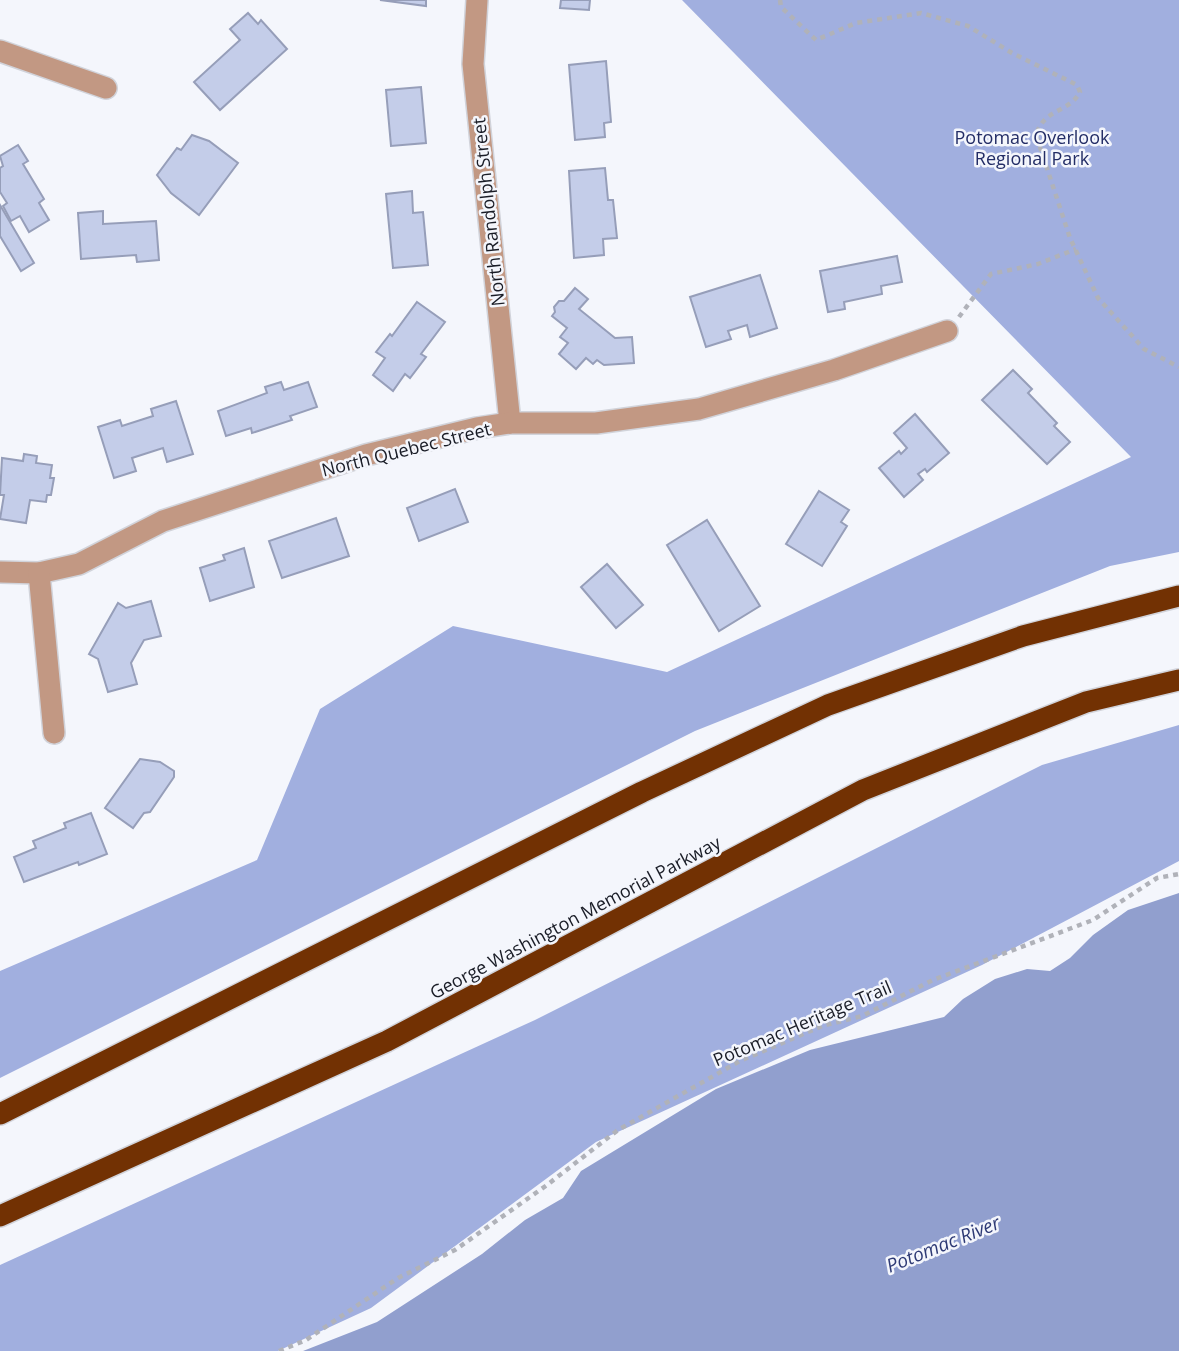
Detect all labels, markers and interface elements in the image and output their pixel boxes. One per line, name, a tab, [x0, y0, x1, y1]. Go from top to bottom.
street label: North Randolph Street	[466, 117, 510, 307]
park label: Potomac Overlook Regional Park	[955, 125, 1110, 170]
street label: North Quebec Street	[319, 416, 493, 482]
street label: George Washington Memorial Parkway	[425, 829, 725, 1004]
street label: Potomac Heritage Trail	[709, 975, 895, 1071]
water label: Potomac River	[882, 1209, 1005, 1279]

